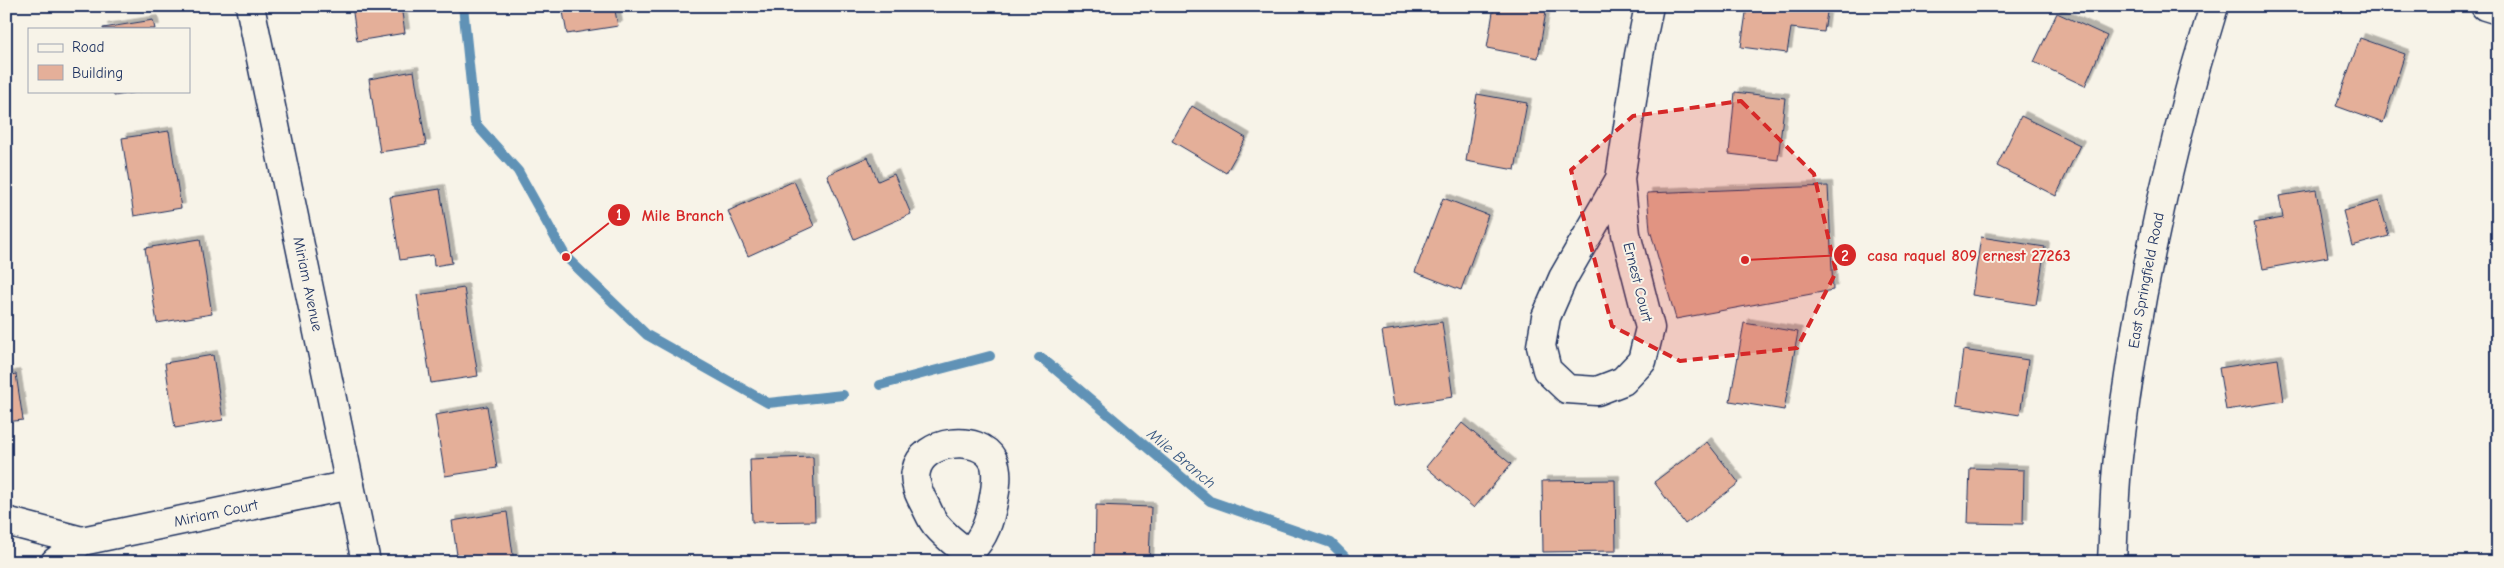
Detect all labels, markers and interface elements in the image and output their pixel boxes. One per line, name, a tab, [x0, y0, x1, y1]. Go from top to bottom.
legend	[28, 28, 190, 92]
text: Road	[72, 38, 104, 56]
text: Building	[72, 64, 123, 82]
callout: Mile Branch	[607, 200, 734, 231]
text: 1	[616, 206, 622, 224]
text: Mile Branch	[642, 207, 724, 225]
street label: East Springfield Road	[2124, 211, 2168, 350]
street label: Miriam Avenue	[289, 235, 327, 333]
street label: Ernest Court	[1619, 240, 1657, 324]
callout: casa raquel 809 ernest 27263	[1833, 240, 2081, 271]
text: 2	[1841, 247, 1849, 265]
text: casa raquel 809 ernest 27263	[1867, 247, 2071, 265]
water label: Mile Branch	[1143, 424, 1219, 492]
street label: Miriam Court	[172, 495, 260, 531]

